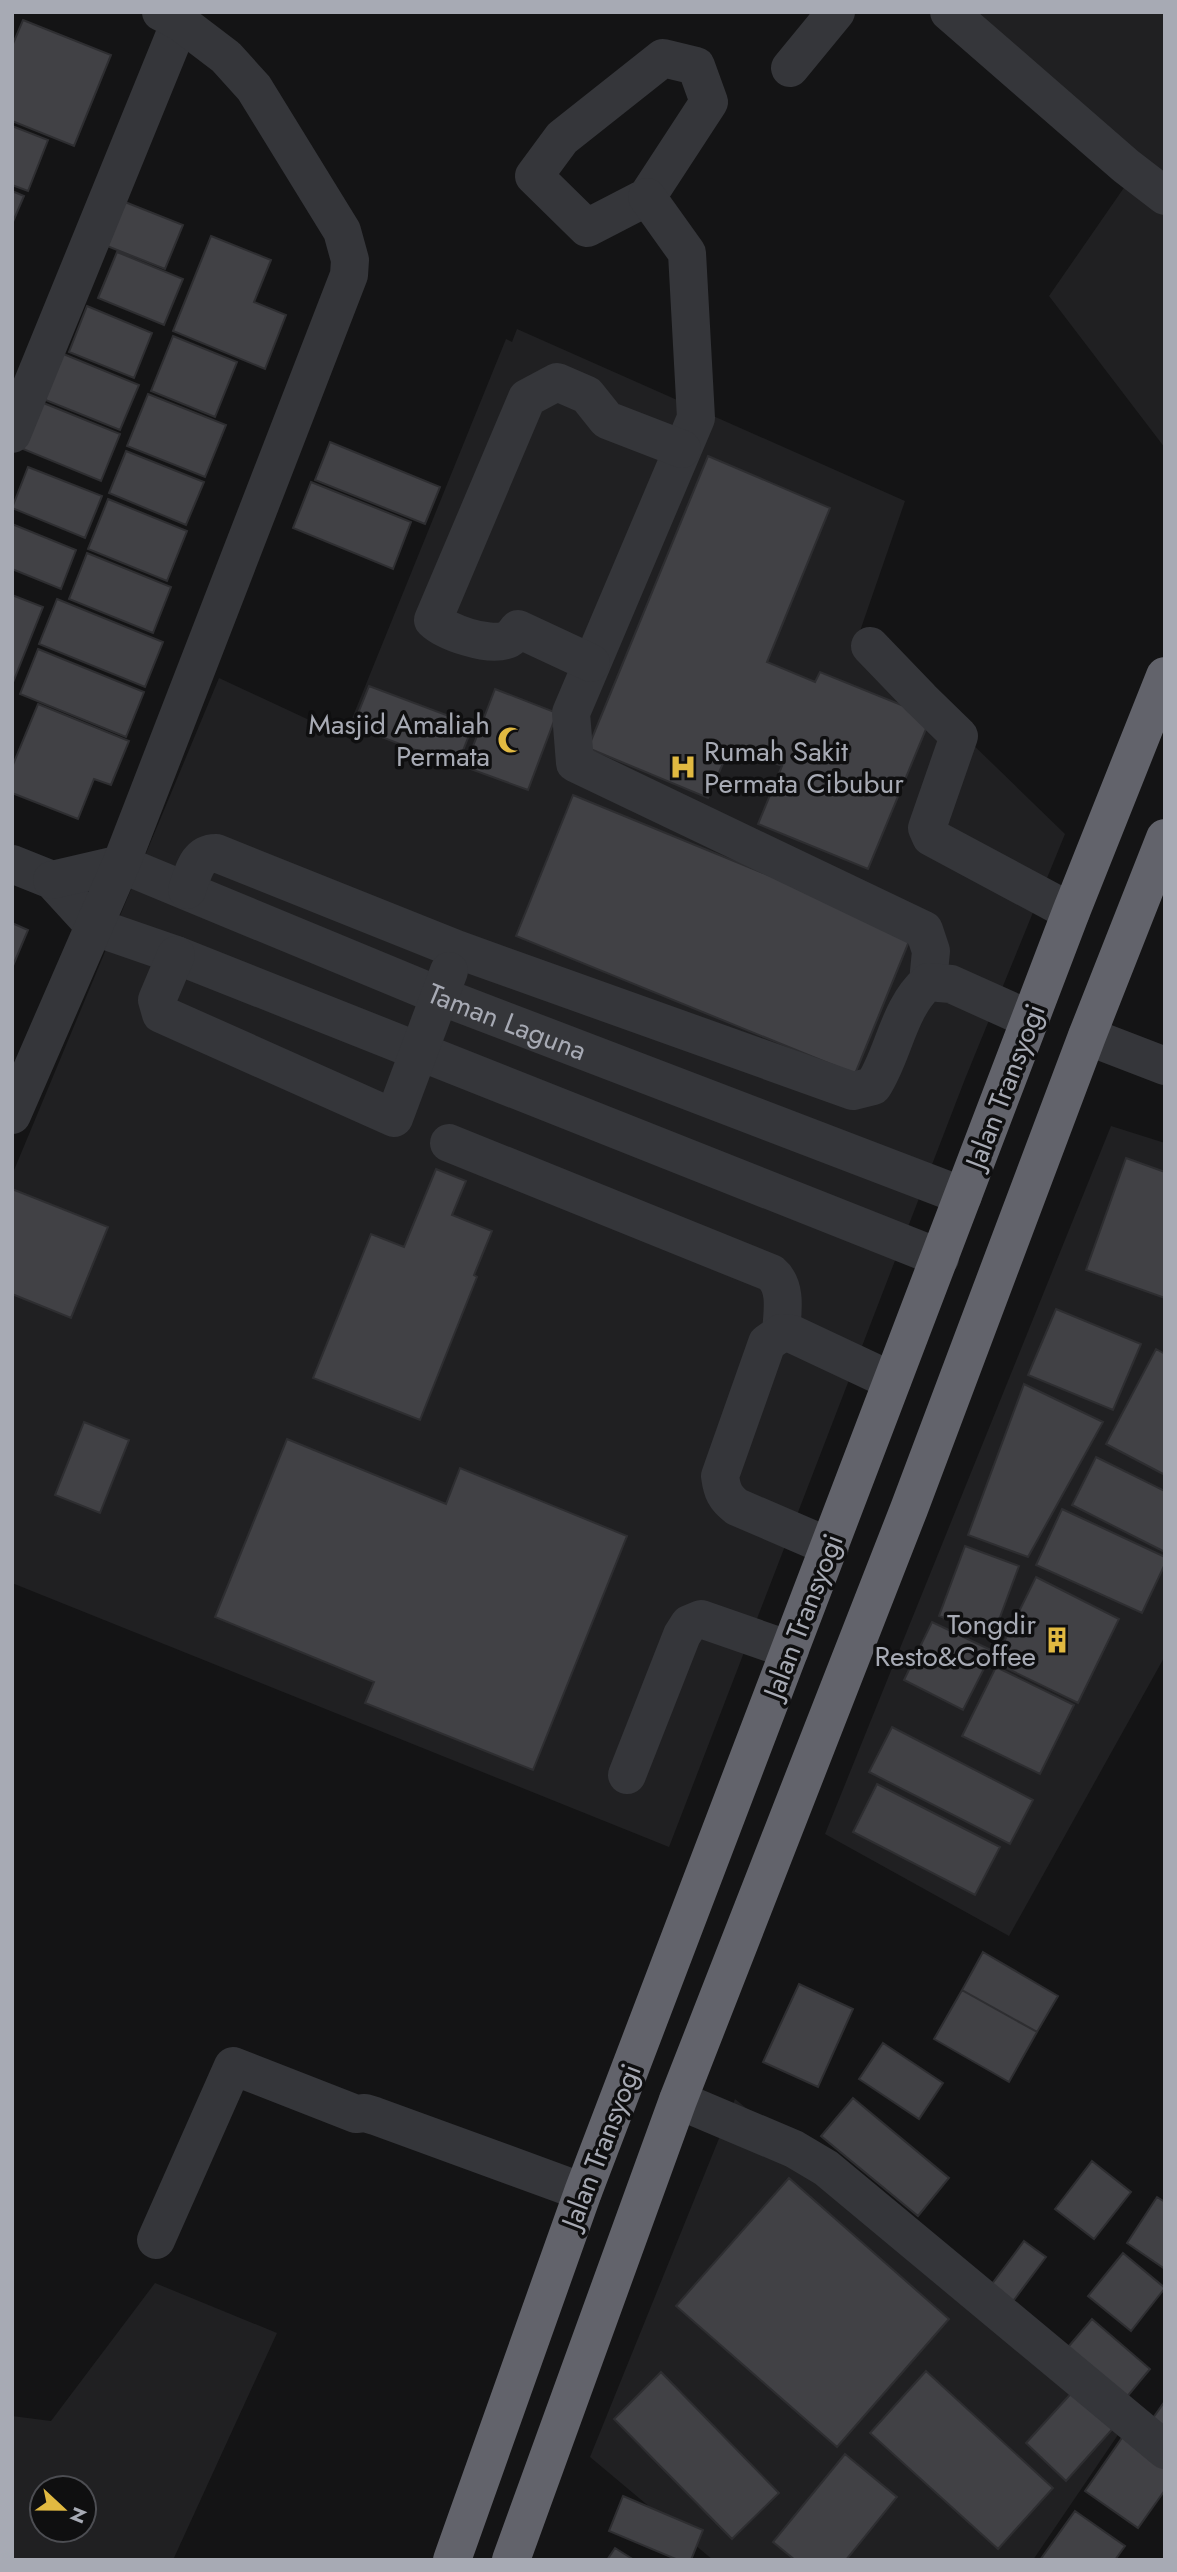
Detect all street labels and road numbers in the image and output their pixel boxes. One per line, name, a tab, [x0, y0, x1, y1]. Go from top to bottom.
street label: Taman Laguna	[421, 973, 592, 1071]
street label: Jalan Transyogi	[954, 998, 1056, 1178]
street label: Jalan Transyogi	[752, 1528, 854, 1708]
street label: Jalan Transyogi	[550, 2058, 652, 2238]

